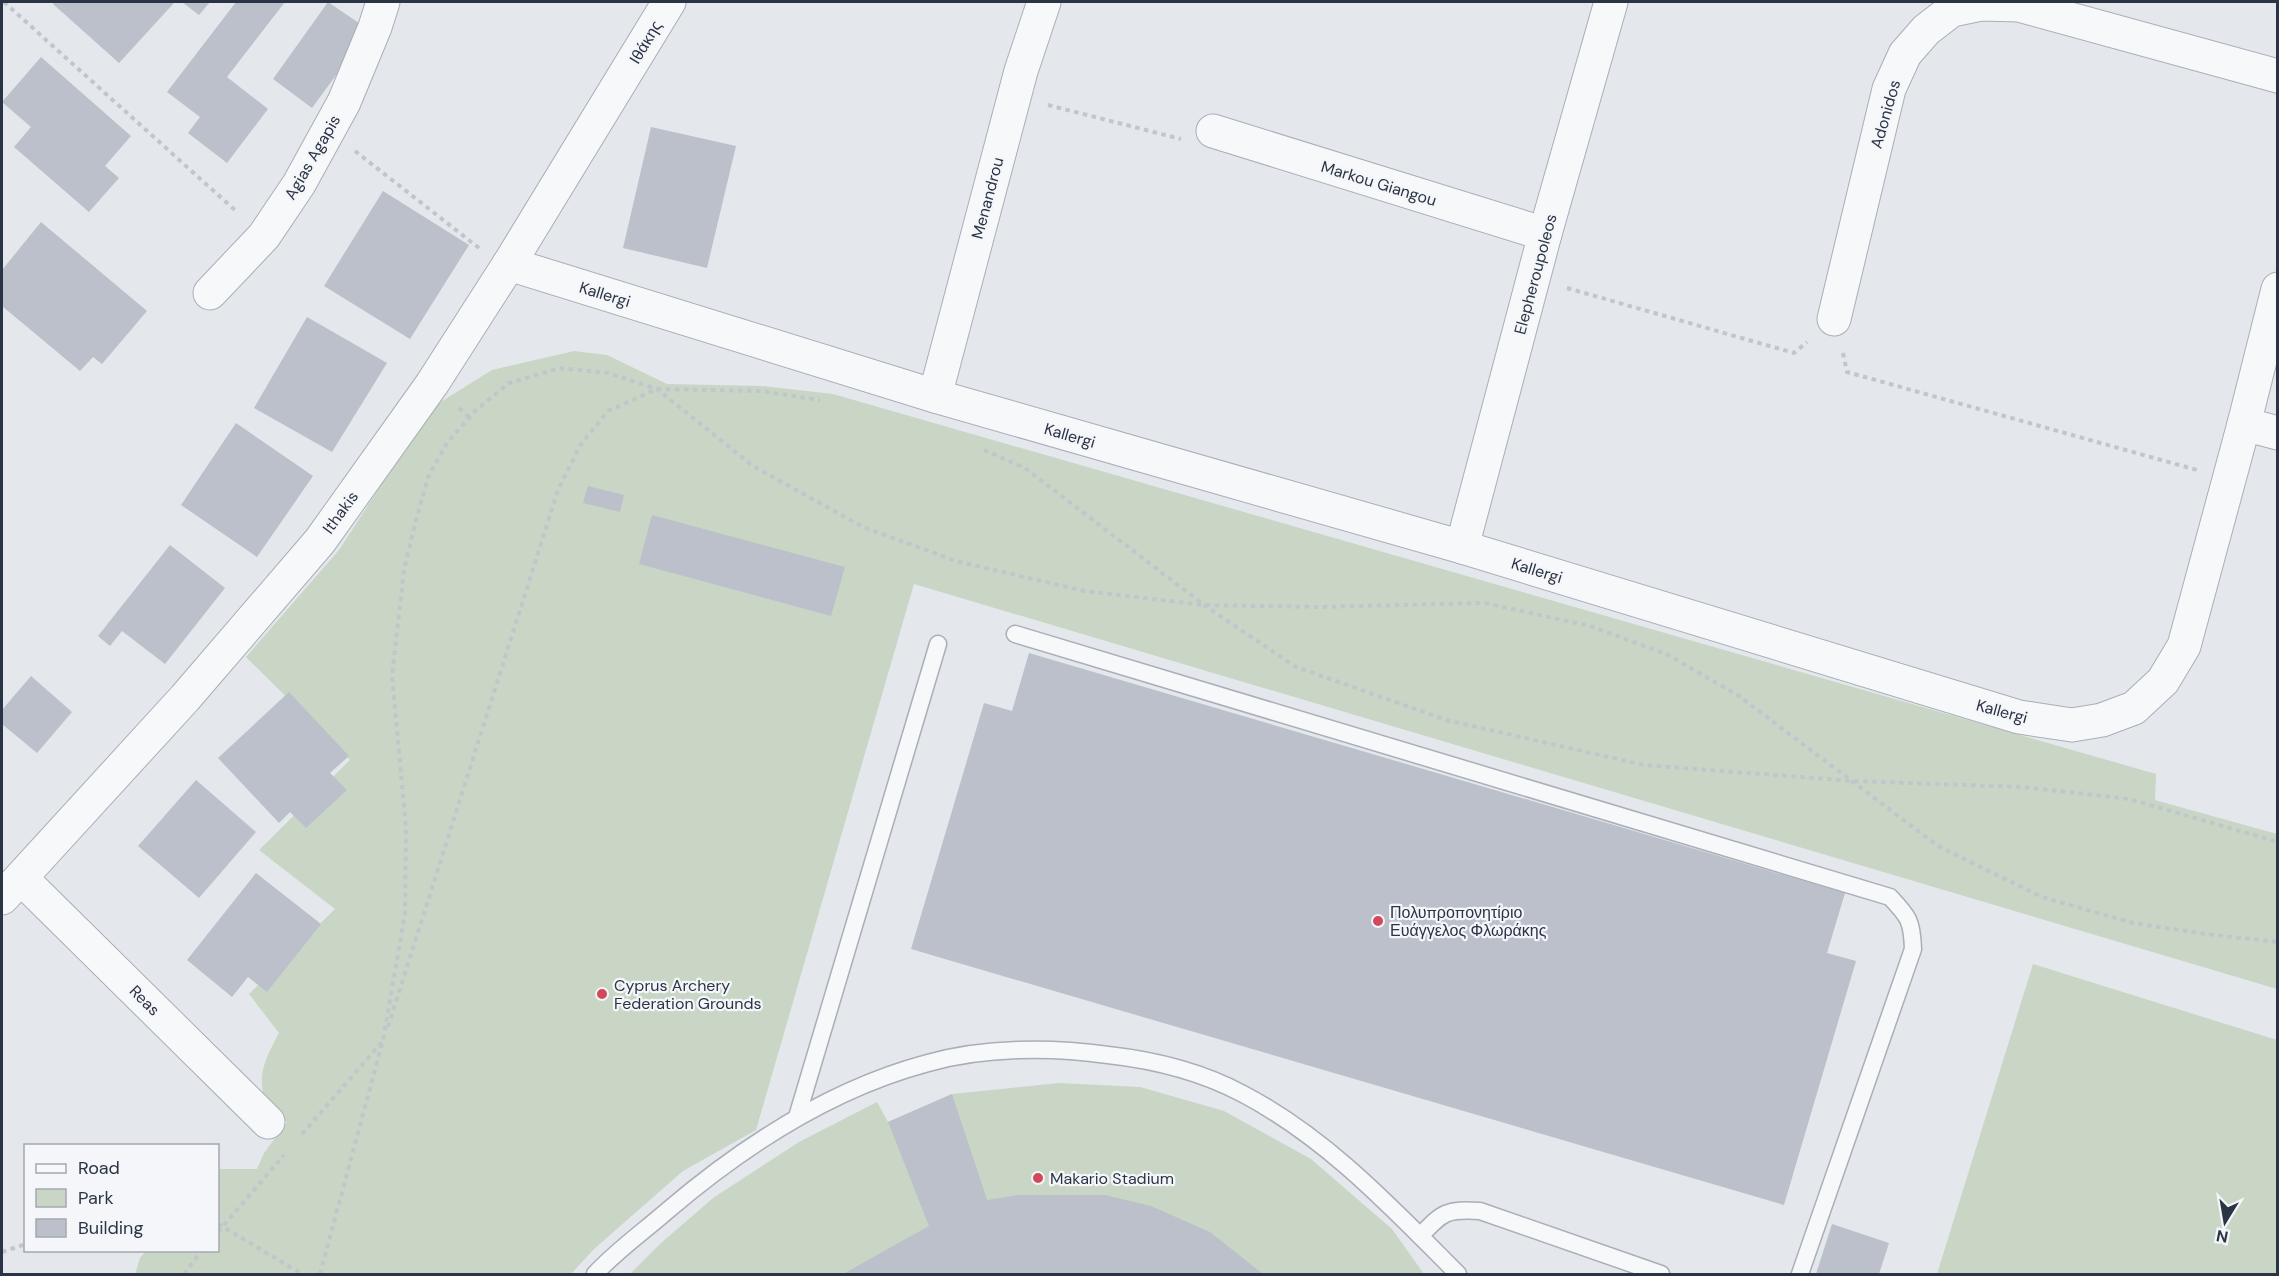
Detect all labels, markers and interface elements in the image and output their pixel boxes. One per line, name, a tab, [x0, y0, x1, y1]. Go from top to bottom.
street label: Ιθάκης	[624, 16, 667, 68]
street label: Adonidos	[1866, 77, 1905, 151]
street label: Agias Agapis	[280, 111, 345, 203]
street label: Menandrou	[966, 155, 1008, 241]
street label: Markou Giangou	[1319, 156, 1439, 211]
street label: Elepheroupoleos	[1509, 212, 1562, 337]
street label: Kallergi	[577, 277, 633, 312]
street label: Kallergi	[1042, 418, 1098, 453]
street label: Ithakis	[318, 487, 363, 538]
street label: Kallergi	[1509, 553, 1565, 588]
street label: Kallergi	[1974, 695, 2030, 728]
place label: Πολυπροπονητίριο Ευάγγελος Φλωράκης	[1390, 902, 1547, 941]
marker: Πολυπροπονητίριο Ευάγγελος Φλωράκης	[1371, 914, 1385, 928]
place label: Cyprus Archery Federation Grounds	[614, 975, 762, 1014]
street label: Reas	[125, 981, 164, 1020]
marker: Cyprus Archery Federation Grounds	[595, 987, 609, 1001]
legend	[24, 1144, 219, 1252]
text: Road	[78, 1156, 120, 1180]
place label: Makario Stadium	[1050, 1168, 1174, 1189]
marker: Makario Stadium	[1031, 1171, 1045, 1185]
text: Park	[78, 1186, 114, 1210]
north arrow	[2195, 1192, 2255, 1252]
text: Building	[78, 1216, 143, 1240]
text: N	[2215, 1225, 2230, 1248]

